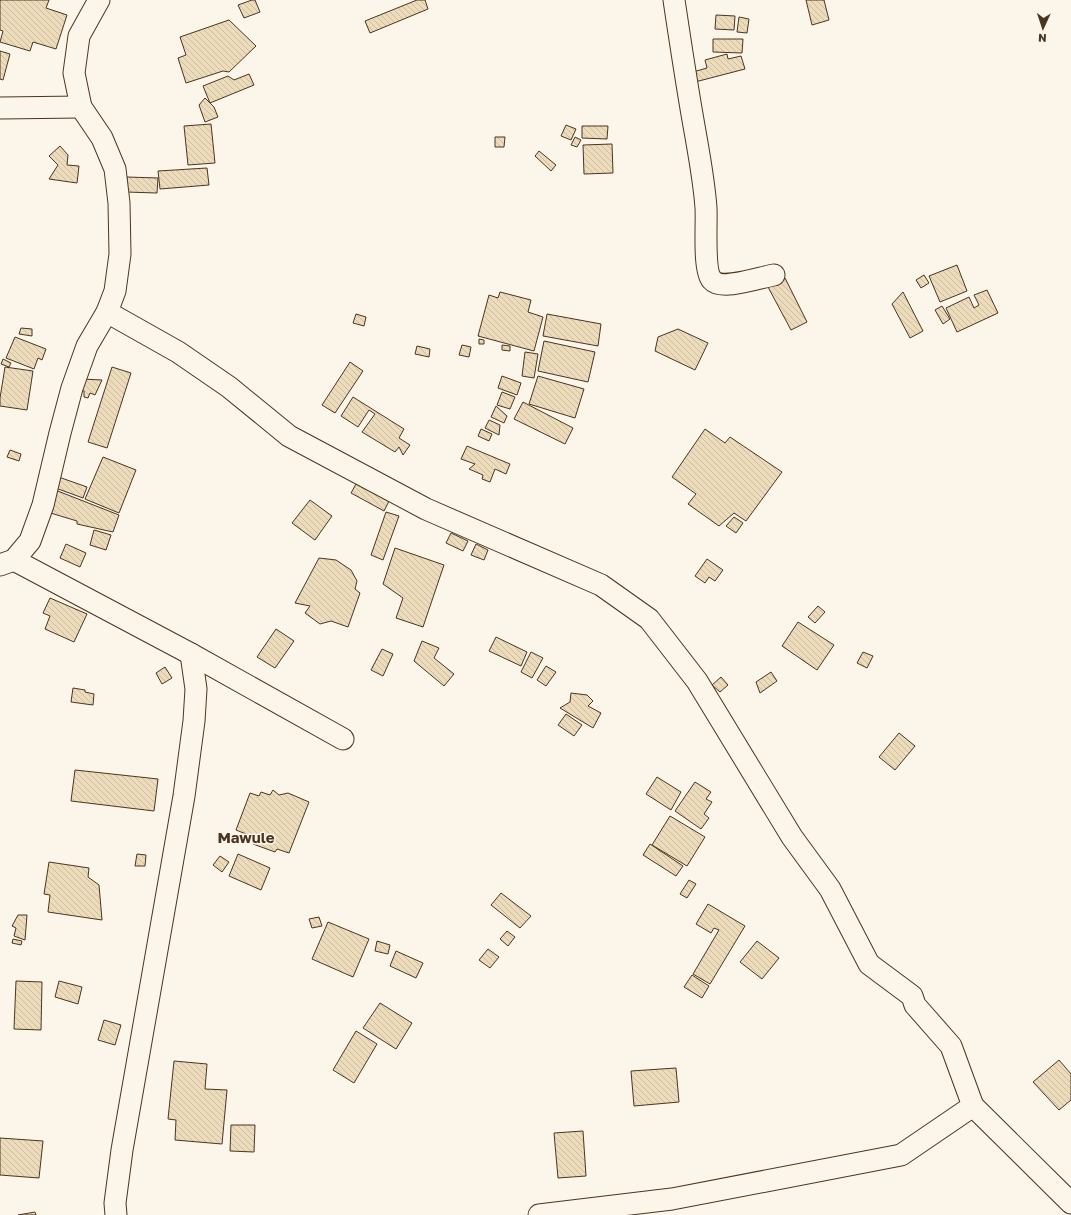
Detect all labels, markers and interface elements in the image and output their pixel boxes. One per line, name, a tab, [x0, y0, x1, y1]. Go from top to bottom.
north arrow	[1023, 8, 1063, 48]
text: N	[1038, 32, 1047, 45]
district label: Mawule	[217, 828, 275, 846]

